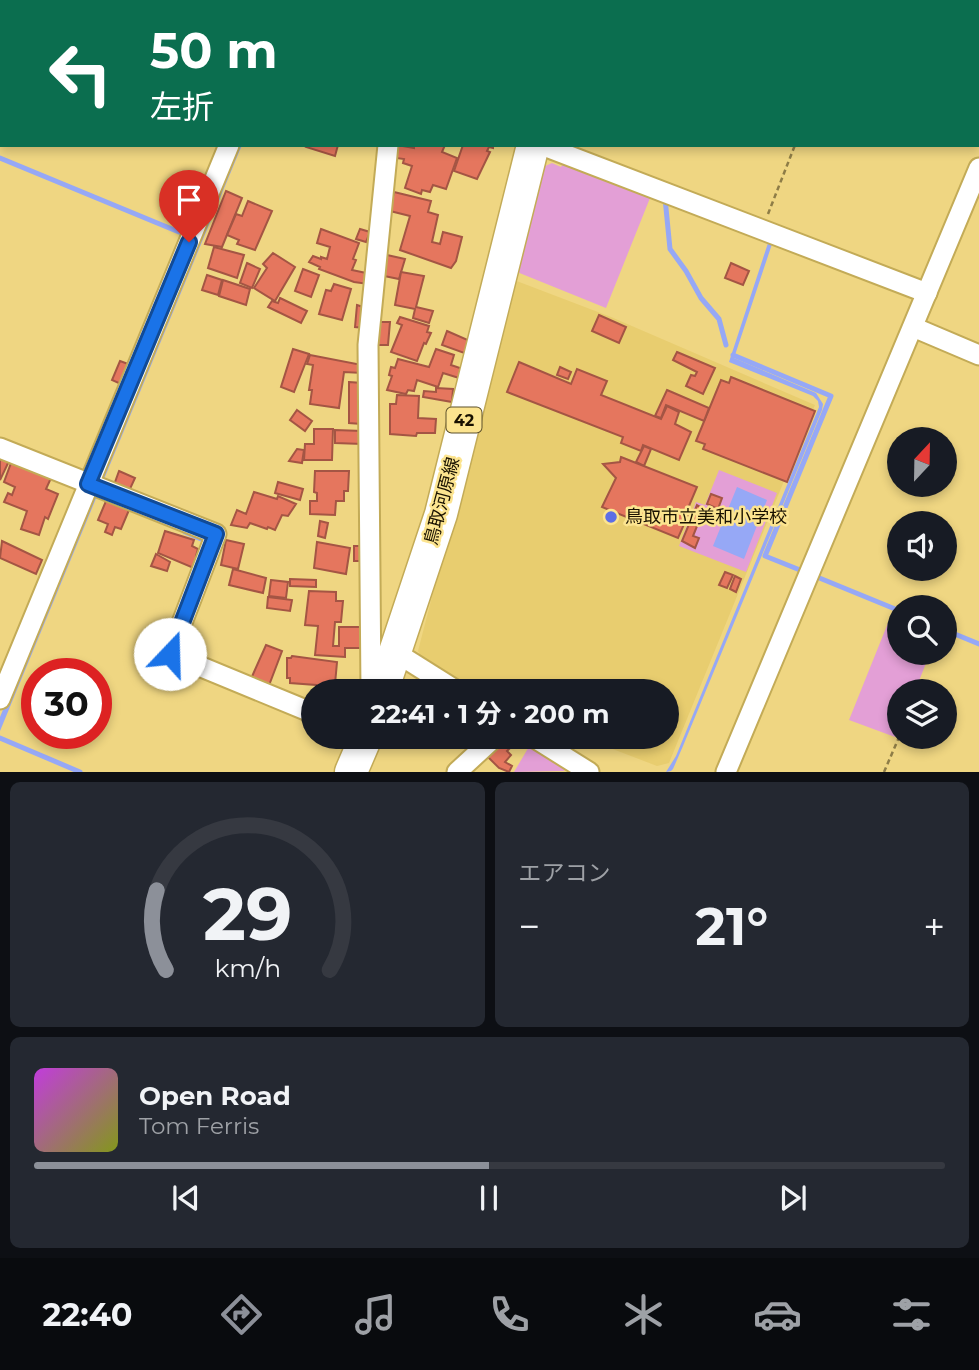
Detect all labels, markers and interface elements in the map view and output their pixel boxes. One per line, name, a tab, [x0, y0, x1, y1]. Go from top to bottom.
text: 50 m	[150, 21, 278, 80]
icon: left	[35, 28, 126, 119]
text: 左折	[150, 87, 214, 126]
pin	[159, 170, 219, 242]
icon: arrive	[170, 181, 208, 219]
road number: 42	[447, 408, 482, 432]
north arrow	[887, 427, 957, 497]
map controls	[887, 427, 957, 749]
street label: 鳥取河原線	[420, 455, 464, 547]
place label: 鳥取市立美和小学校	[625, 506, 787, 528]
marker: 鳥取市立美和小学校	[603, 509, 619, 525]
button: sound	[887, 511, 957, 581]
button: search	[887, 595, 957, 665]
position arrow	[133, 617, 207, 691]
speed limit sign: 30	[21, 658, 112, 749]
button: layers	[887, 679, 957, 749]
text: 22:41 · 1 分 · 200 m	[371, 698, 609, 730]
text: エアコン	[519, 859, 611, 887]
text: 29	[203, 871, 292, 959]
text: 21°	[695, 895, 768, 958]
text: −	[519, 903, 540, 950]
text: +	[923, 903, 945, 950]
text: km/h	[214, 953, 281, 983]
text: Open Road	[139, 1080, 291, 1112]
text: Tom Ferris	[139, 1112, 259, 1140]
icon: previous	[167, 1179, 205, 1217]
icon: pause	[470, 1179, 508, 1217]
icon: next	[774, 1179, 812, 1217]
icon: directions	[217, 1290, 266, 1339]
icon: music	[351, 1290, 400, 1339]
icon: phone	[485, 1290, 534, 1339]
icon: climate	[619, 1290, 668, 1339]
icon: car	[753, 1290, 802, 1339]
icon: filters	[887, 1290, 936, 1339]
text: 22:40	[43, 1295, 132, 1334]

